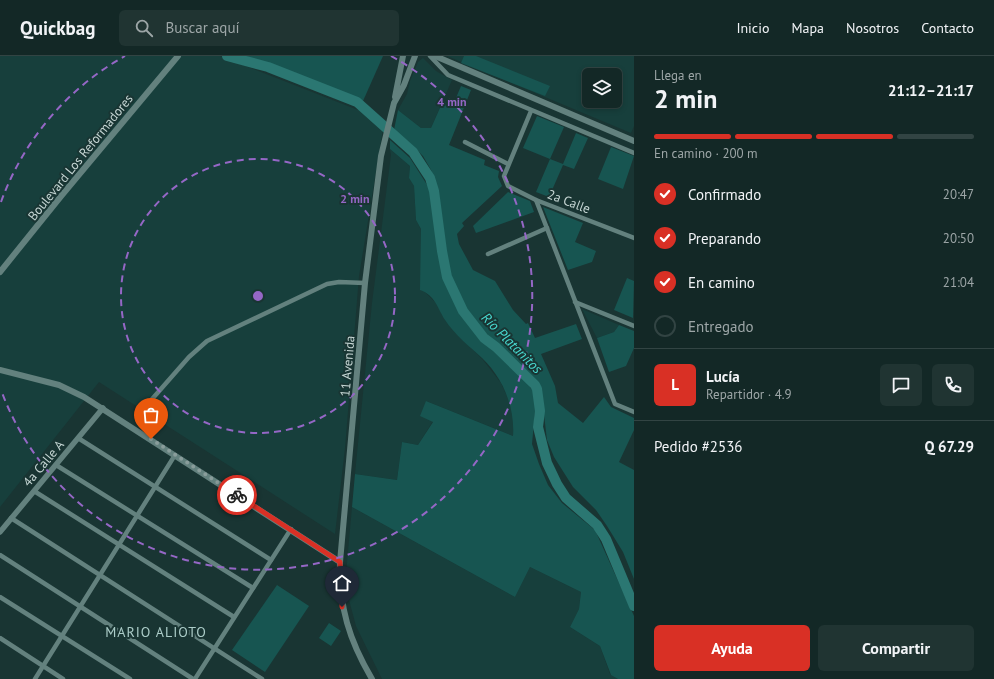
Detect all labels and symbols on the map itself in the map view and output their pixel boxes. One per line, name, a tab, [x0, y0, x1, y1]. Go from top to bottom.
street label: Boulevard Los Reformadores	[24, 91, 137, 224]
text: 4 min	[437, 94, 467, 109]
street label: 2a Calle	[545, 185, 593, 217]
text: 2 min	[340, 191, 370, 206]
centre of rings	[251, 289, 265, 303]
water label: Río Platanitos	[478, 309, 547, 378]
street label: 11 Avenida	[336, 335, 359, 397]
pin	[134, 398, 168, 439]
street label: 4a Calle A	[19, 436, 68, 490]
courier	[217, 475, 257, 515]
pin	[325, 566, 359, 607]
district label: MARIO ALIOTO	[105, 623, 207, 641]

